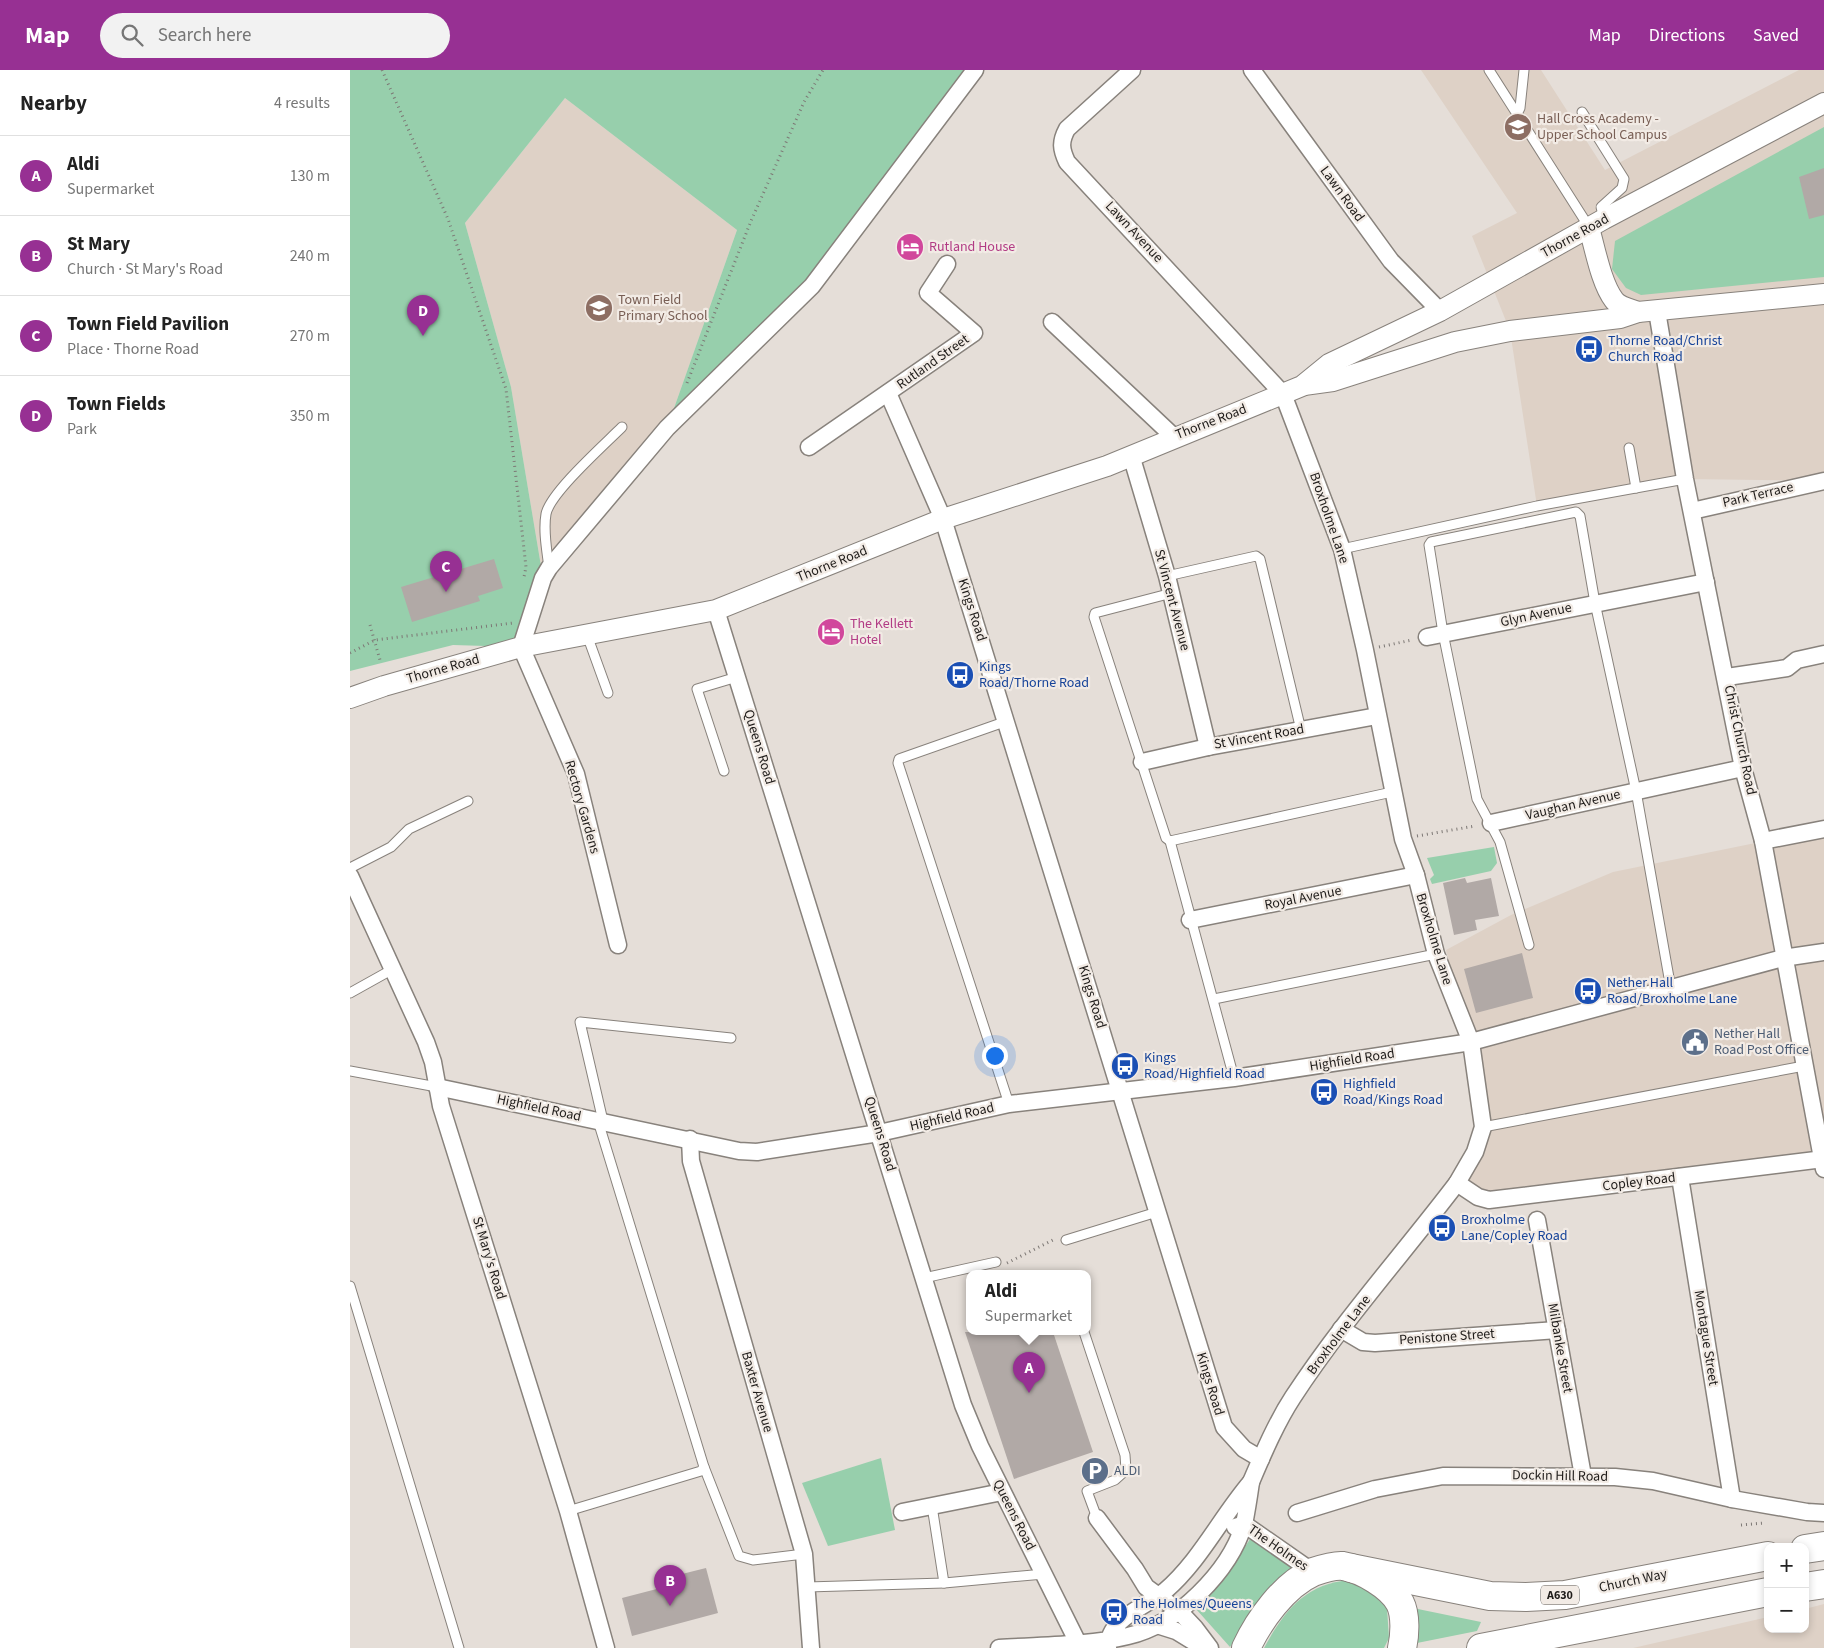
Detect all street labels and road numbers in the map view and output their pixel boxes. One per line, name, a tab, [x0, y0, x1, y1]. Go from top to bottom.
street label: Lawn Road	[1315, 162, 1369, 226]
street label: Lawn Avenue	[1100, 197, 1168, 267]
street label: Thorne Road	[1537, 209, 1613, 263]
street label: Rutland Street	[893, 329, 973, 394]
street label: Thorne Road	[1172, 399, 1250, 445]
street label: Broxholme Lane	[1304, 470, 1354, 566]
street label: Park Terrace	[1721, 477, 1795, 513]
street label: Thorne Road	[793, 541, 871, 587]
street label: St Vincent Avenue	[1149, 547, 1195, 653]
street label: Kings Road	[952, 576, 992, 644]
street label: Glyn Avenue	[1499, 598, 1574, 632]
street label: Thorne Road	[404, 649, 482, 689]
street label: Christ Church Road	[1719, 683, 1761, 797]
street label: Queens Road	[738, 707, 780, 787]
street label: St Vincent Road	[1212, 719, 1306, 755]
street label: Rectory Gardens	[559, 758, 605, 856]
street label: Vaughan Avenue	[1524, 784, 1623, 826]
street label: Royal Avenue	[1263, 881, 1343, 915]
street label: Broxholme Lane	[1411, 891, 1457, 987]
street label: Kings Road	[1073, 963, 1111, 1031]
street label: Highfield Road	[1308, 1043, 1396, 1077]
street label: Highfield Road	[495, 1089, 583, 1127]
street label: Queens Road	[859, 1094, 901, 1174]
street label: Highfield Road	[908, 1098, 996, 1136]
street label: Copley Road	[1601, 1168, 1677, 1196]
street label: St Mary's Road	[467, 1214, 511, 1302]
street label: Montague Street	[1689, 1289, 1723, 1387]
street label: Broxholme Lane	[1302, 1291, 1376, 1379]
street label: Milbanke Street	[1542, 1301, 1578, 1395]
street label: Penistone Street	[1399, 1324, 1496, 1350]
street label: Baxter Avenue	[736, 1349, 778, 1435]
street label: Kings Road	[1191, 1350, 1229, 1418]
street label: Dockin Hill Road	[1512, 1465, 1608, 1487]
street label: Queens Road	[988, 1476, 1040, 1554]
street label: The Holmes	[1244, 1520, 1312, 1576]
street label: Church Way	[1597, 1564, 1669, 1598]
road number: A630	[1541, 1586, 1579, 1604]

